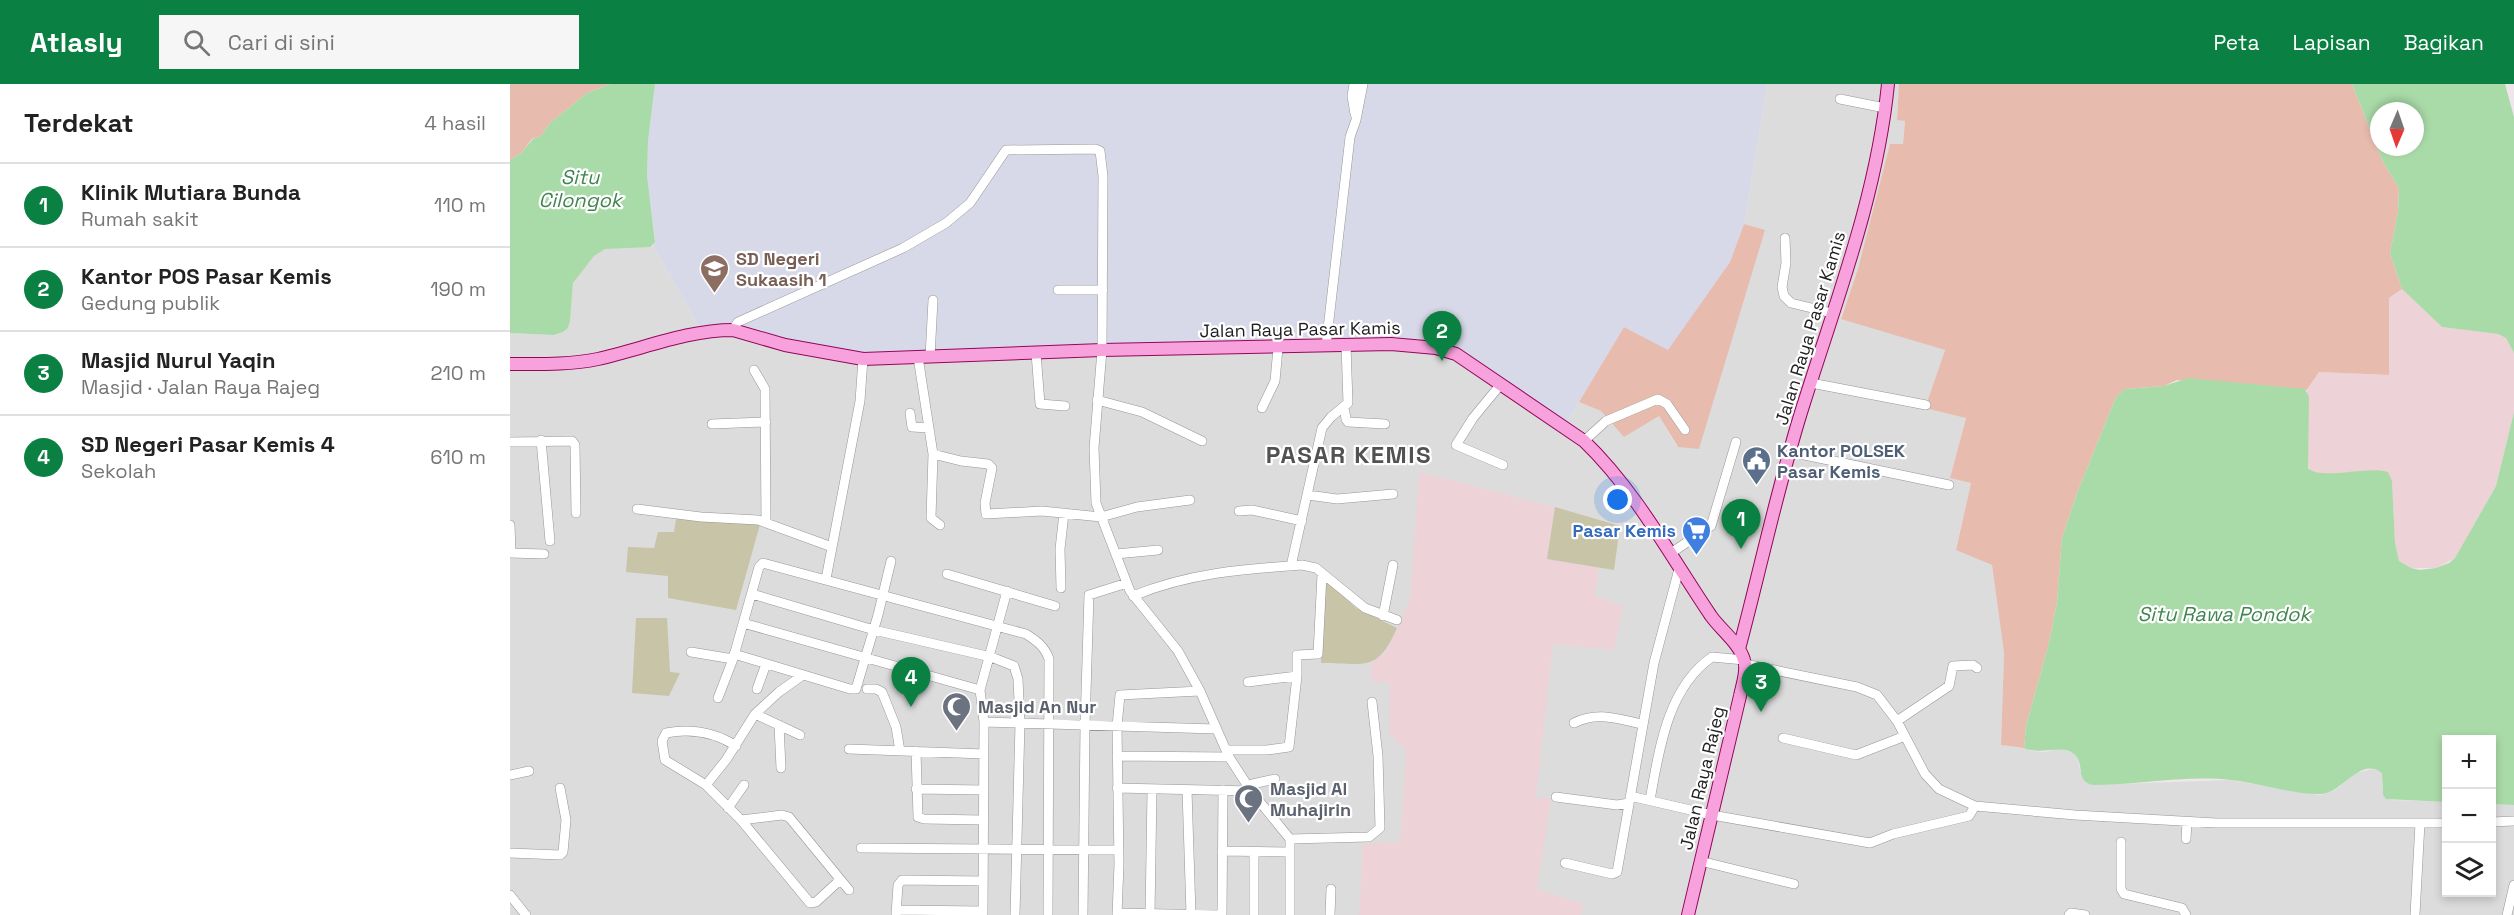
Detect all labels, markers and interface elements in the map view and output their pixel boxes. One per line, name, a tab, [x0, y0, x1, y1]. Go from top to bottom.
search box	[159, 15, 579, 69]
text: Atlasly	[30, 24, 123, 60]
icon: search	[180, 26, 213, 59]
text: Cari di sini	[228, 28, 335, 56]
text: Peta	[2214, 29, 2260, 56]
text: Lapisan	[2293, 29, 2371, 56]
text: Bagikan	[2404, 29, 2484, 56]
north arrow	[2370, 102, 2424, 156]
text: Terdekat	[24, 106, 134, 140]
text: 4 hasil	[424, 110, 486, 136]
water label: Situ Cilongok	[538, 164, 624, 213]
text: Klinik Mutiara Bunda	[81, 178, 301, 206]
text: 1	[39, 192, 48, 218]
text: 110 m	[434, 192, 486, 218]
text: Rumah sakit	[81, 206, 199, 232]
street label: Jalan Raya Pasar Kamis	[1770, 228, 1850, 428]
place label: SD Negeri Sukaasih 1	[736, 247, 827, 291]
school or university icon: SD Negeri Sukaasih 1	[699, 252, 731, 294]
text: Kantor POS Pasar Kemis	[81, 262, 332, 290]
text: 2	[38, 276, 49, 302]
text: 190 m	[430, 276, 486, 302]
text: Gedung publik	[81, 290, 220, 316]
pin: 2	[1422, 312, 1462, 361]
street label: Jalan Raya Pasar Kamis	[1199, 316, 1401, 342]
text: Masjid Nurul Yaqin	[81, 346, 276, 374]
text: 3	[37, 360, 50, 386]
text: 210 m	[430, 360, 486, 386]
text: Masjid · Jalan Raya Rajeg	[81, 374, 320, 400]
text: SD Negeri Pasar Kemis 4	[81, 430, 335, 458]
district label: PASAR KEMIS	[1266, 439, 1432, 470]
place label: Kantor POLSEK Pasar Kemis	[1777, 439, 1906, 483]
text: 4	[37, 444, 50, 470]
text: 610 m	[430, 444, 486, 470]
public building icon: Kantor POLSEK Pasar Kemis	[1740, 444, 1772, 486]
text: Sekolah	[81, 458, 156, 484]
your location	[1603, 485, 1632, 514]
pin: 1	[1722, 500, 1760, 549]
supermarket icon: Pasar Kemis	[1681, 514, 1713, 556]
place label: Pasar Kemis	[1573, 519, 1676, 542]
water label: Situ Rawa Pondok	[2138, 601, 2312, 627]
pin: 4	[892, 658, 930, 707]
pin: 3	[1742, 662, 1780, 712]
mosque icon: Masjid An Nur	[941, 690, 973, 732]
place label: Masjid An Nur	[978, 695, 1096, 718]
street label: Jalan Raya Rajeg	[1674, 704, 1730, 852]
map controls	[2442, 735, 2496, 897]
button: +	[2442, 735, 2496, 789]
place label: Masjid Al Muhajirin	[1270, 777, 1351, 821]
mosque icon: Masjid Al Muhajirin	[1233, 782, 1265, 824]
button: −	[2442, 789, 2496, 843]
button: layers	[2442, 843, 2496, 897]

